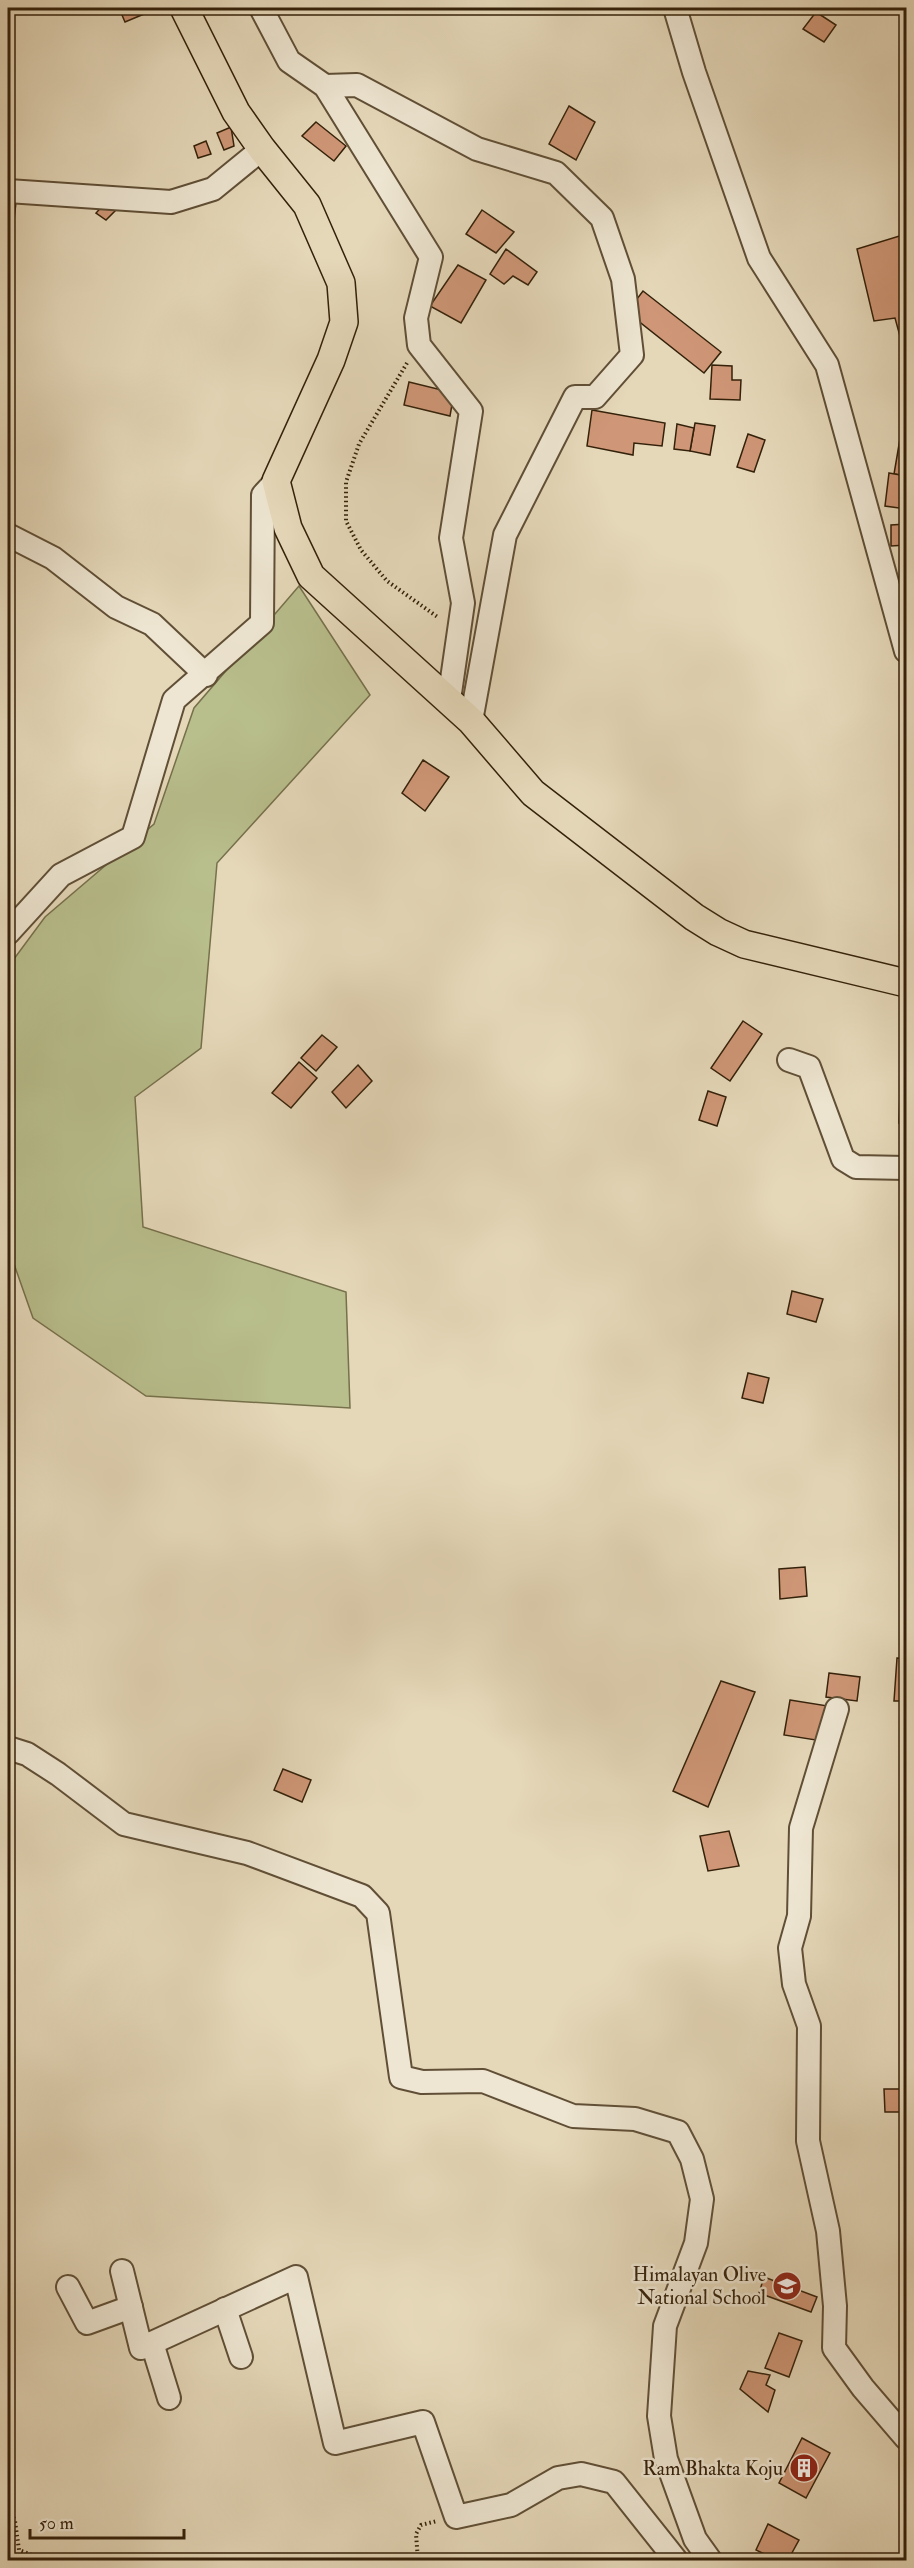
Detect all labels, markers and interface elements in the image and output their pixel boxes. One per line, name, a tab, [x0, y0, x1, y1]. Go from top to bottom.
place label: Himalayan Olive National School	[633, 2262, 766, 2310]
school or university icon: Himalayan Olive National School	[771, 2270, 803, 2302]
building icon: Ram Bhakta Koju	[788, 2452, 820, 2484]
place label: Ram Bhakta Koju	[642, 2456, 783, 2481]
scale bar	[30, 2502, 184, 2540]
text: 50 m	[39, 2512, 74, 2535]

